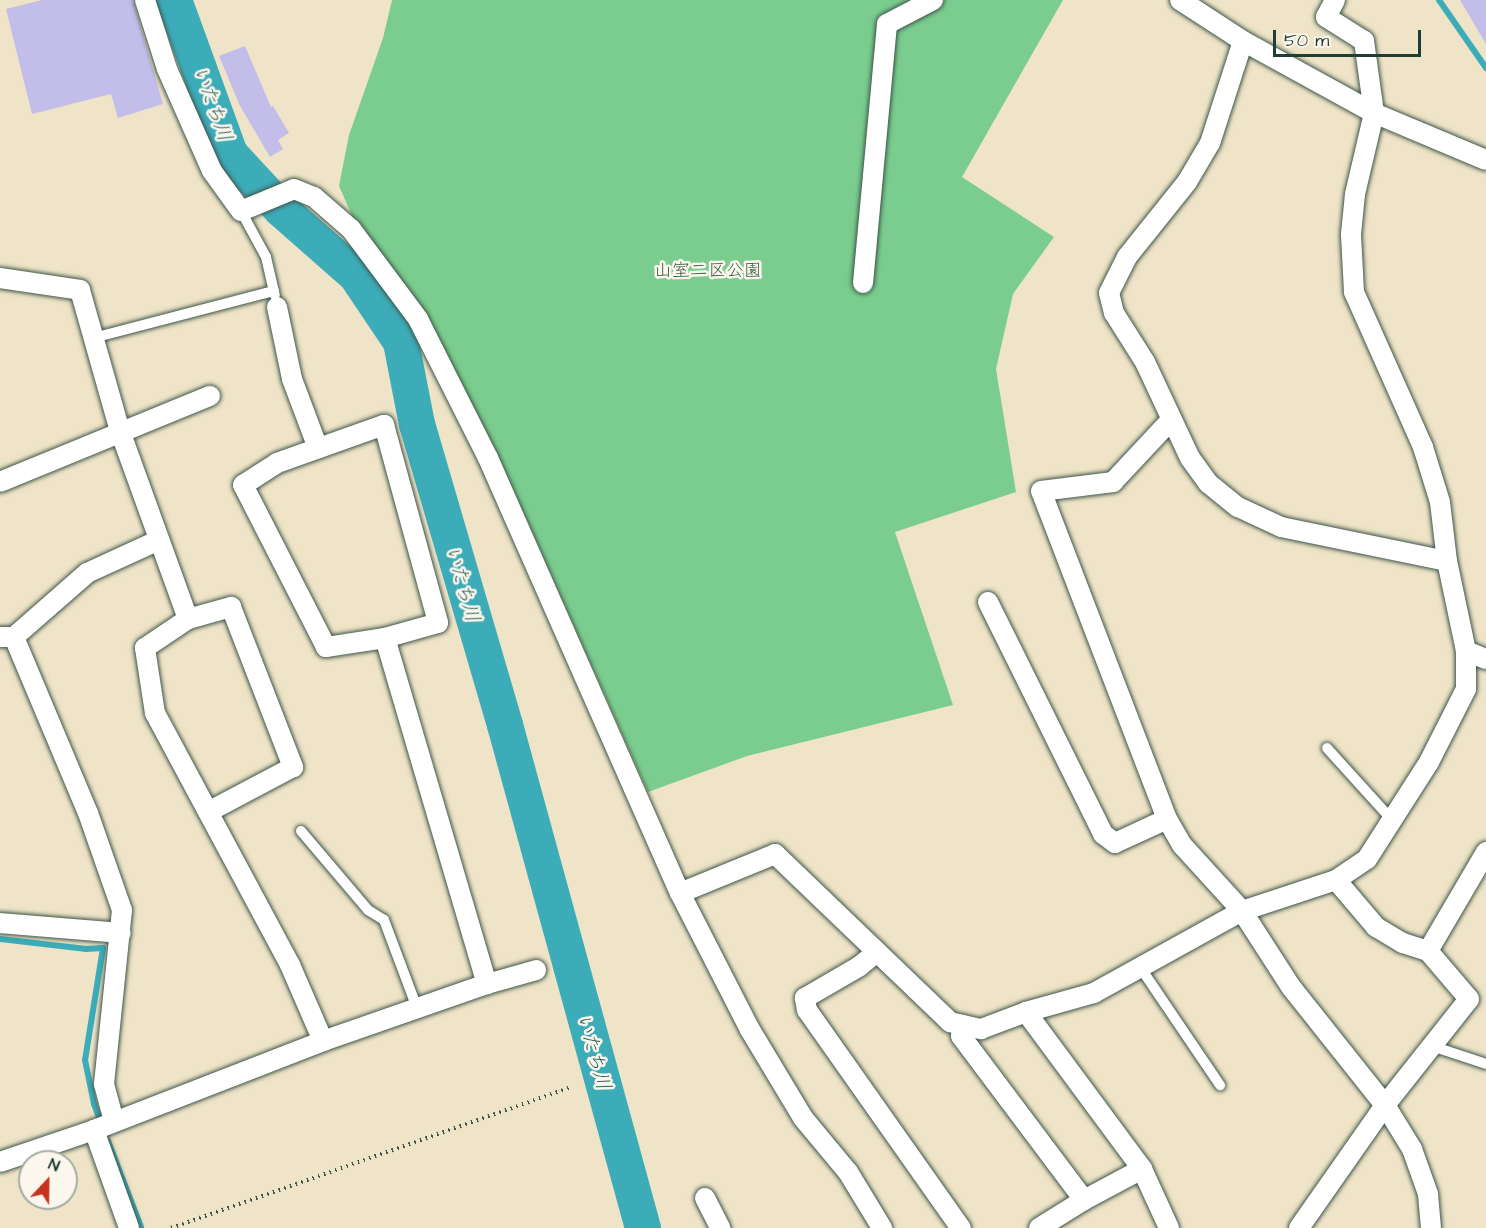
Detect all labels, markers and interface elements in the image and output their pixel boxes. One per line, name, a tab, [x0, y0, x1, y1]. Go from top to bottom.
scale bar	[1276, 18, 1424, 56]
text: 50 m	[1284, 28, 1329, 53]
water label: いたち川	[187, 62, 237, 146]
park label: 山室二区公園	[654, 260, 762, 282]
water label: いたち川	[439, 542, 485, 626]
water label: いたち川	[570, 1010, 616, 1094]
north arrow	[18, 1150, 78, 1210]
text: N	[45, 1153, 63, 1177]

